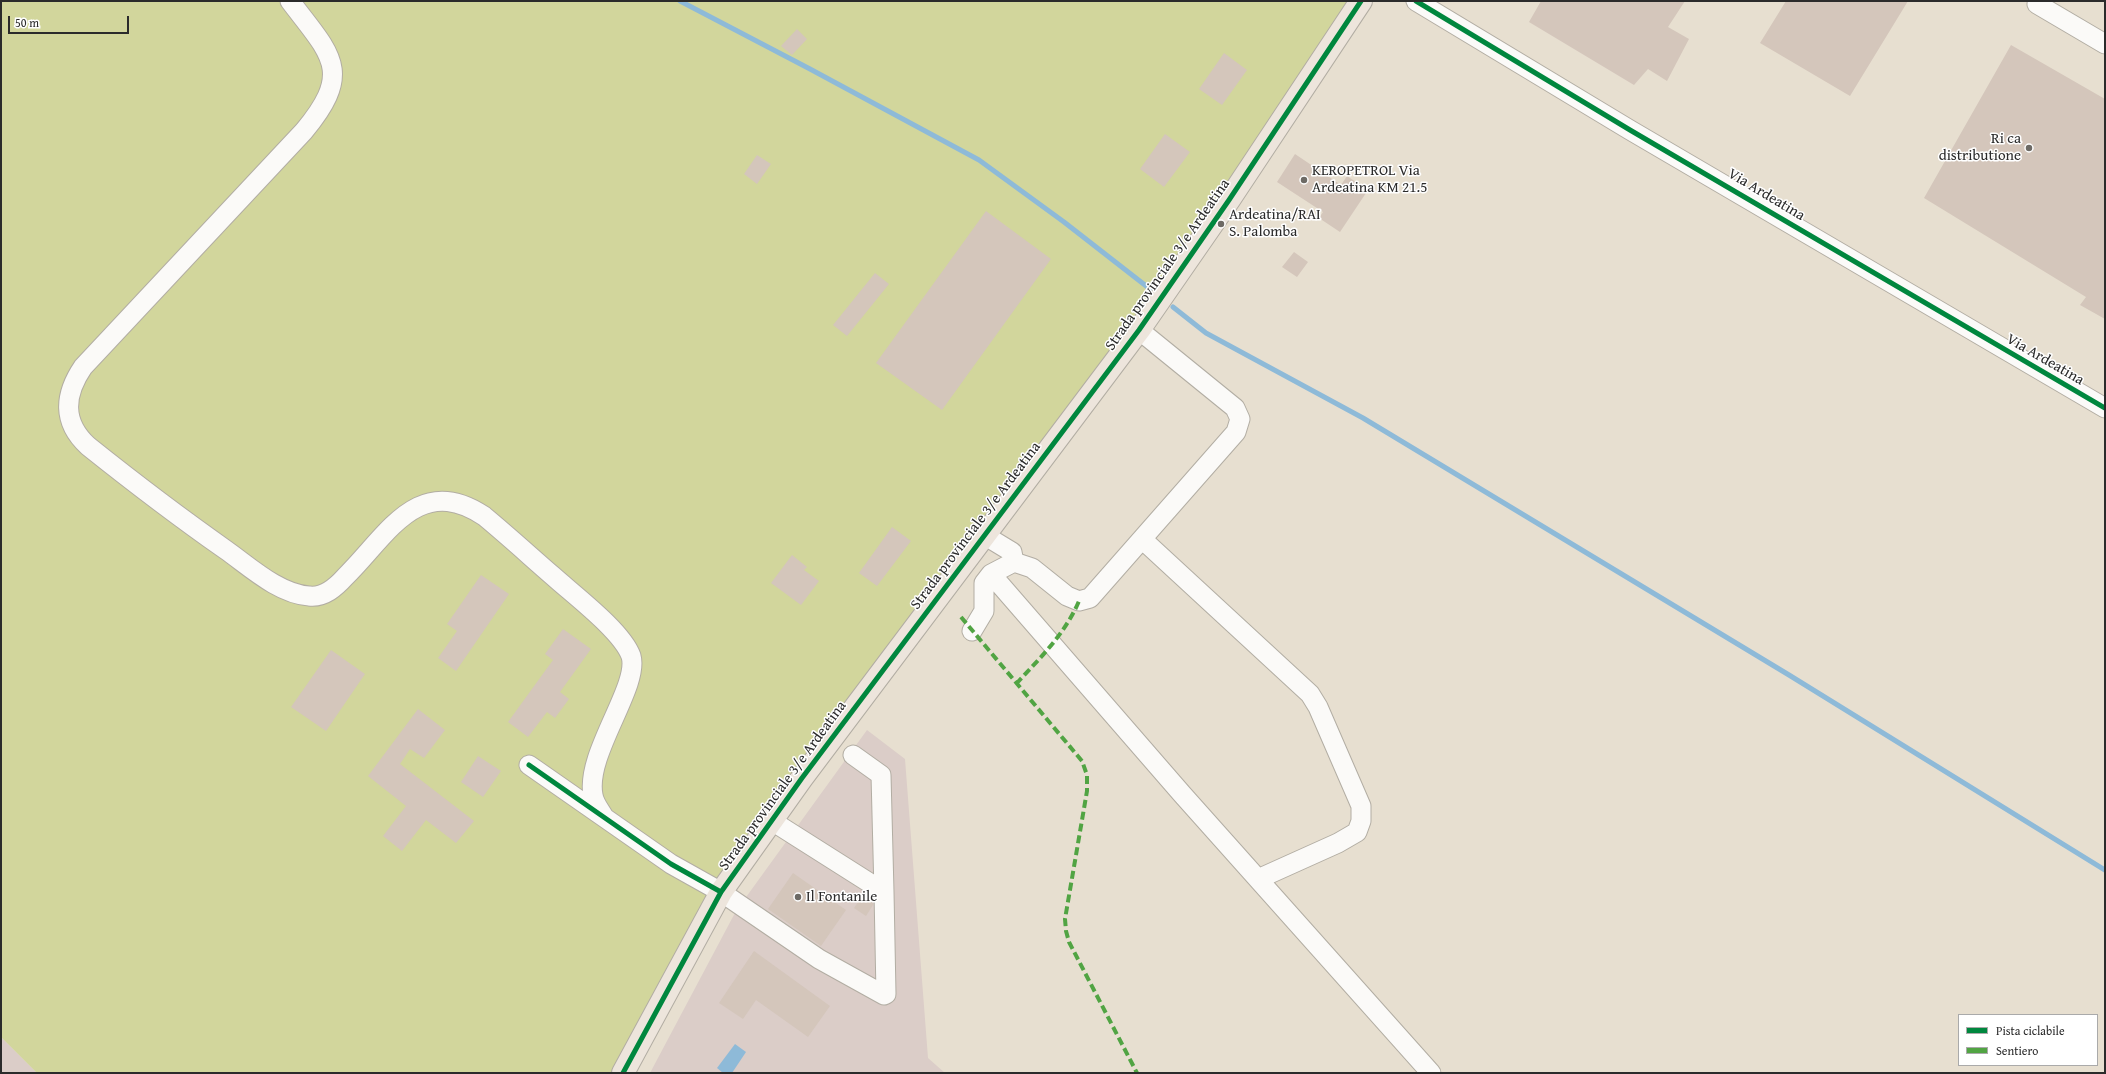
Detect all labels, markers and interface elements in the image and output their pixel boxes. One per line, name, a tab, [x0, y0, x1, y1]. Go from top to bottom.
scale bar	[10, 8, 131, 34]
text: 50 m	[15, 14, 39, 31]
place label: Ri ca distributione	[1939, 130, 2021, 165]
marker: Ri ca distributione	[2024, 143, 2034, 153]
place label: KEROPETROL Via Ardeatina KM 21.5	[1312, 162, 1427, 197]
street label: Via Ardeatina	[1724, 165, 1808, 225]
marker: KEROPETROL Via Ardeatina KM 21.5	[1299, 175, 1309, 185]
street label: Strada provinciale 3/e Ardeatina	[1102, 176, 1234, 354]
place label: Ardeatina/RAI S. Palomba	[1229, 206, 1321, 241]
marker: Ardeatina/RAI S. Palomba	[1216, 219, 1226, 229]
street label: Via Ardeatina	[2003, 331, 2087, 389]
street label: Strada provinciale 3/e Ardeatina	[907, 439, 1045, 613]
street label: Strada provinciale 3/e Ardeatina	[715, 698, 851, 874]
place label: Il Fontanile	[806, 888, 877, 906]
marker: Il Fontanile	[793, 892, 803, 902]
legend	[1958, 1014, 2098, 1066]
text: Pista ciclabile	[1996, 1022, 2065, 1039]
text: Sentiero	[1996, 1042, 2038, 1059]

